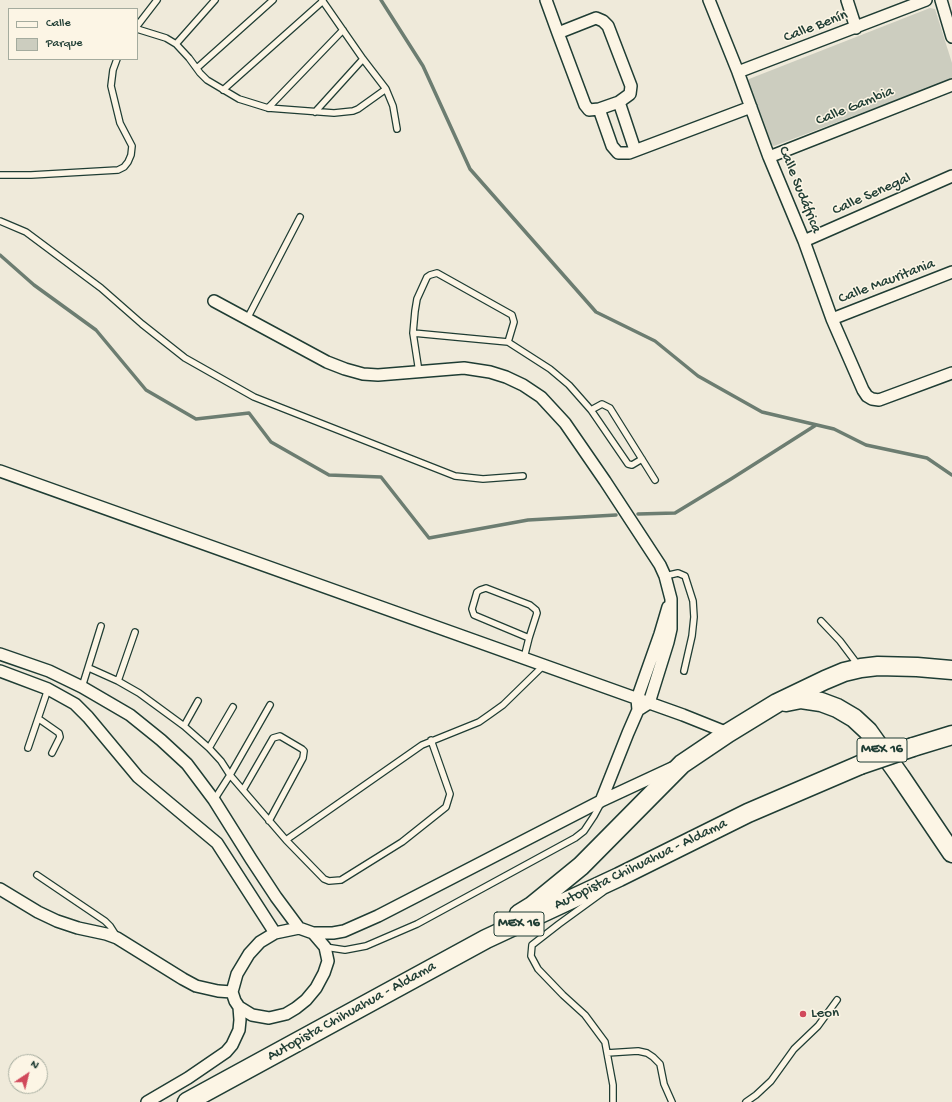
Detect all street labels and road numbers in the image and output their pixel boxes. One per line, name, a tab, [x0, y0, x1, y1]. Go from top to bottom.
street label: Calle Benín	[781, 7, 851, 47]
street label: Calle Gambia	[813, 83, 897, 131]
street label: Calle Sudáfrica	[773, 144, 825, 236]
street label: Calle Senegal	[830, 170, 914, 220]
street label: Calle Mauritania	[836, 255, 938, 309]
road number: MEX 16	[857, 738, 907, 762]
street label: Autopista Chihuahua - Aldama	[552, 815, 730, 915]
road number: MEX 16	[494, 912, 544, 936]
street label: Autopista Chihuahua - Aldama	[264, 958, 440, 1066]

